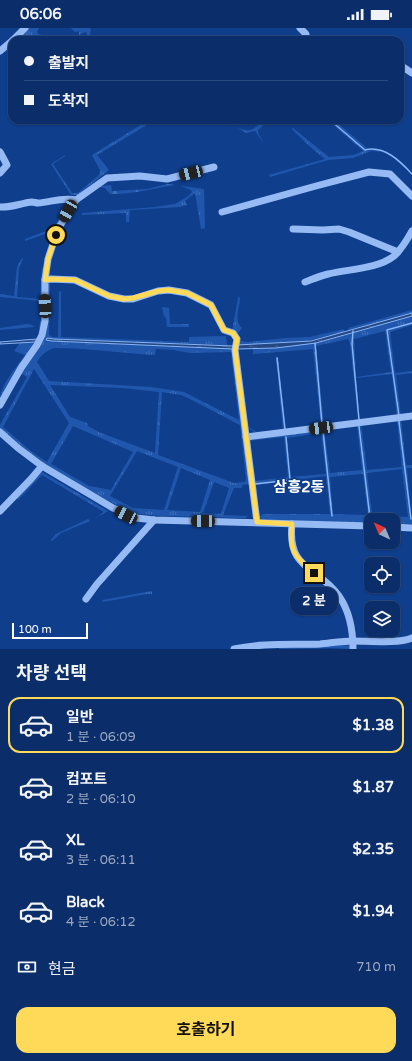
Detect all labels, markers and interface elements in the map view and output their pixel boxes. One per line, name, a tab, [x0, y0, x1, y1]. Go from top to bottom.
text: 06:06	[20, 5, 62, 23]
text: 출발지	[48, 54, 89, 72]
text: 도착지	[48, 92, 89, 110]
car	[178, 164, 204, 182]
car	[57, 198, 79, 224]
route start	[47, 226, 65, 244]
car	[38, 294, 52, 318]
car	[308, 421, 334, 435]
district label: 삼흥2동	[274, 478, 325, 496]
car	[113, 504, 139, 526]
north arrow	[364, 513, 400, 549]
map controls	[364, 513, 400, 637]
car	[191, 515, 215, 527]
button: locate	[364, 557, 400, 593]
route end	[305, 564, 323, 582]
callout: 2 분	[290, 587, 338, 615]
text: 2 분	[302, 593, 326, 609]
button: layers	[364, 601, 400, 637]
scale bar	[12, 621, 88, 640]
text: 100 m	[18, 623, 52, 636]
text: 차량 선택	[16, 662, 87, 684]
icon: car	[18, 707, 54, 743]
text: 일반	[66, 708, 94, 726]
text: $1.38	[353, 716, 394, 734]
text: 1 분 · 06:09	[66, 729, 136, 745]
icon: car	[18, 769, 54, 805]
text: 컴포트	[66, 770, 107, 788]
text: $1.87	[353, 778, 394, 796]
text: 2 분 · 06:10	[66, 791, 136, 807]
icon: car	[18, 831, 54, 867]
text: XL	[66, 831, 85, 849]
text: $2.35	[353, 840, 394, 858]
text: 3 분 · 06:11	[66, 852, 136, 868]
icon: car	[18, 893, 54, 929]
text: Black	[66, 893, 105, 911]
text: $1.94	[353, 902, 394, 920]
text: 4 분 · 06:12	[66, 914, 136, 930]
icon: cash	[16, 956, 38, 978]
text: 710 m	[356, 959, 396, 975]
text: 현금	[48, 960, 76, 978]
button: 호출하기	[16, 1007, 396, 1053]

